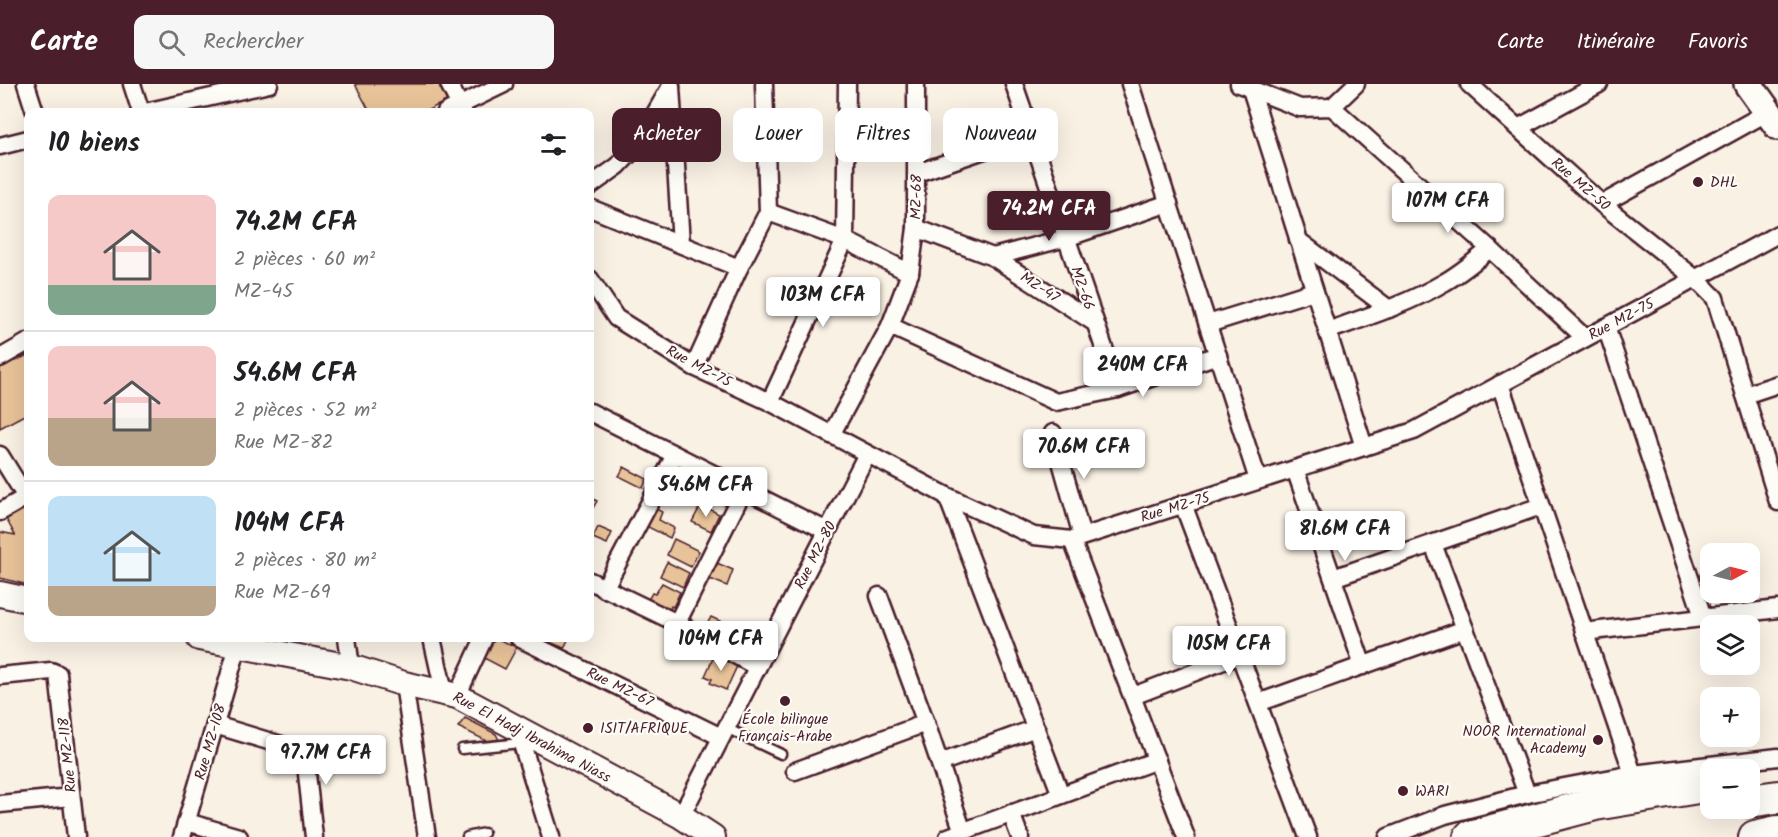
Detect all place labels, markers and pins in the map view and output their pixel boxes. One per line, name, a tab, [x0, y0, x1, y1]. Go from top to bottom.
place label: DHL	[1710, 171, 1738, 195]
marker: DHL	[1691, 175, 1705, 189]
pin: 107M CFA	[1386, 183, 1510, 234]
pin: 74.2M CFA	[980, 191, 1118, 242]
pin: 103M CFA	[761, 277, 885, 328]
pin: 240M CFA	[1081, 347, 1205, 398]
pin: 70.6M CFA	[1015, 429, 1153, 480]
pin: 54.6M CFA	[637, 467, 775, 518]
pin: 81.6M CFA	[1276, 511, 1414, 562]
pin: 104M CFA	[659, 621, 783, 672]
pin: 105M CFA	[1167, 626, 1291, 677]
marker: École bilingue Français-Arabe	[778, 694, 792, 708]
place label: École bilingue Français-Arabe	[738, 708, 832, 749]
place label: ISIT/AFRIQUE	[600, 717, 690, 741]
place label: NOOR International Academy	[1463, 720, 1587, 761]
marker: ISIT/AFRIQUE	[581, 721, 595, 735]
marker: NOOR International Academy	[1591, 733, 1605, 747]
pin: 97.7M CFA	[257, 735, 395, 786]
place label: WARI	[1415, 780, 1450, 804]
marker: WARI	[1396, 784, 1410, 798]

